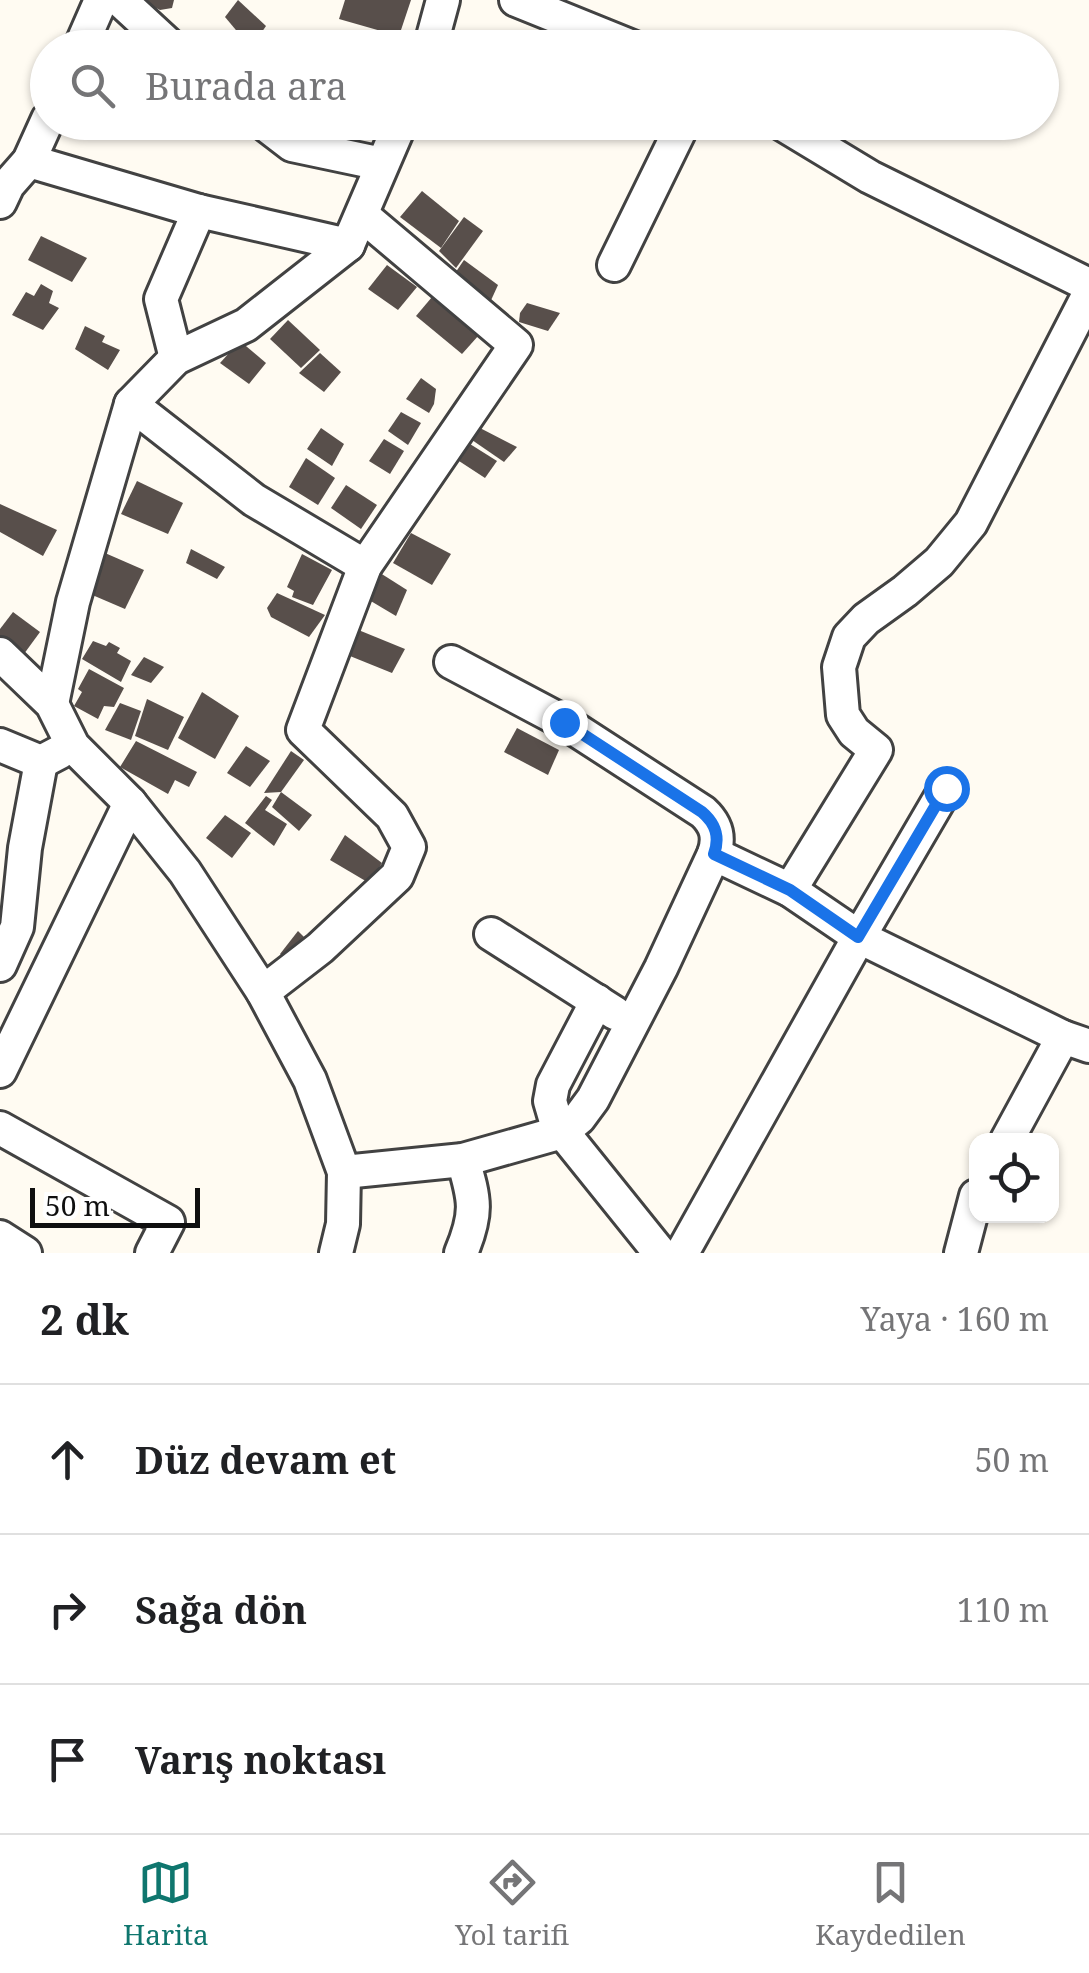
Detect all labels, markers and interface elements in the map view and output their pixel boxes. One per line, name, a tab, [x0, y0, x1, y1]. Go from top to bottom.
search box	[30, 30, 1059, 140]
icon: search	[65, 58, 120, 113]
text: Burada ara	[145, 59, 347, 111]
route end	[542, 700, 588, 746]
route start	[924, 766, 970, 812]
map controls	[969, 1133, 1059, 1223]
button: locate	[969, 1133, 1059, 1223]
scale bar	[30, 1183, 200, 1228]
text: 50 m	[45, 1186, 110, 1224]
text: 2 dk	[40, 1290, 129, 1347]
text: Yaya · 160 m	[861, 1297, 1049, 1340]
icon: ahead	[40, 1432, 95, 1487]
text: Düz devam et	[135, 1433, 396, 1485]
text: 50 m	[975, 1438, 1049, 1481]
icon: right	[40, 1582, 95, 1637]
text: Sağa dön	[135, 1583, 307, 1635]
text: 110 m	[957, 1588, 1049, 1631]
icon: arrive	[40, 1732, 95, 1787]
text: Varış noktası	[135, 1733, 386, 1785]
tab: Harita	[123, 1855, 209, 1953]
tab: Yol tarifi	[455, 1855, 569, 1953]
tab: Kaydedilen	[815, 1855, 966, 1953]

